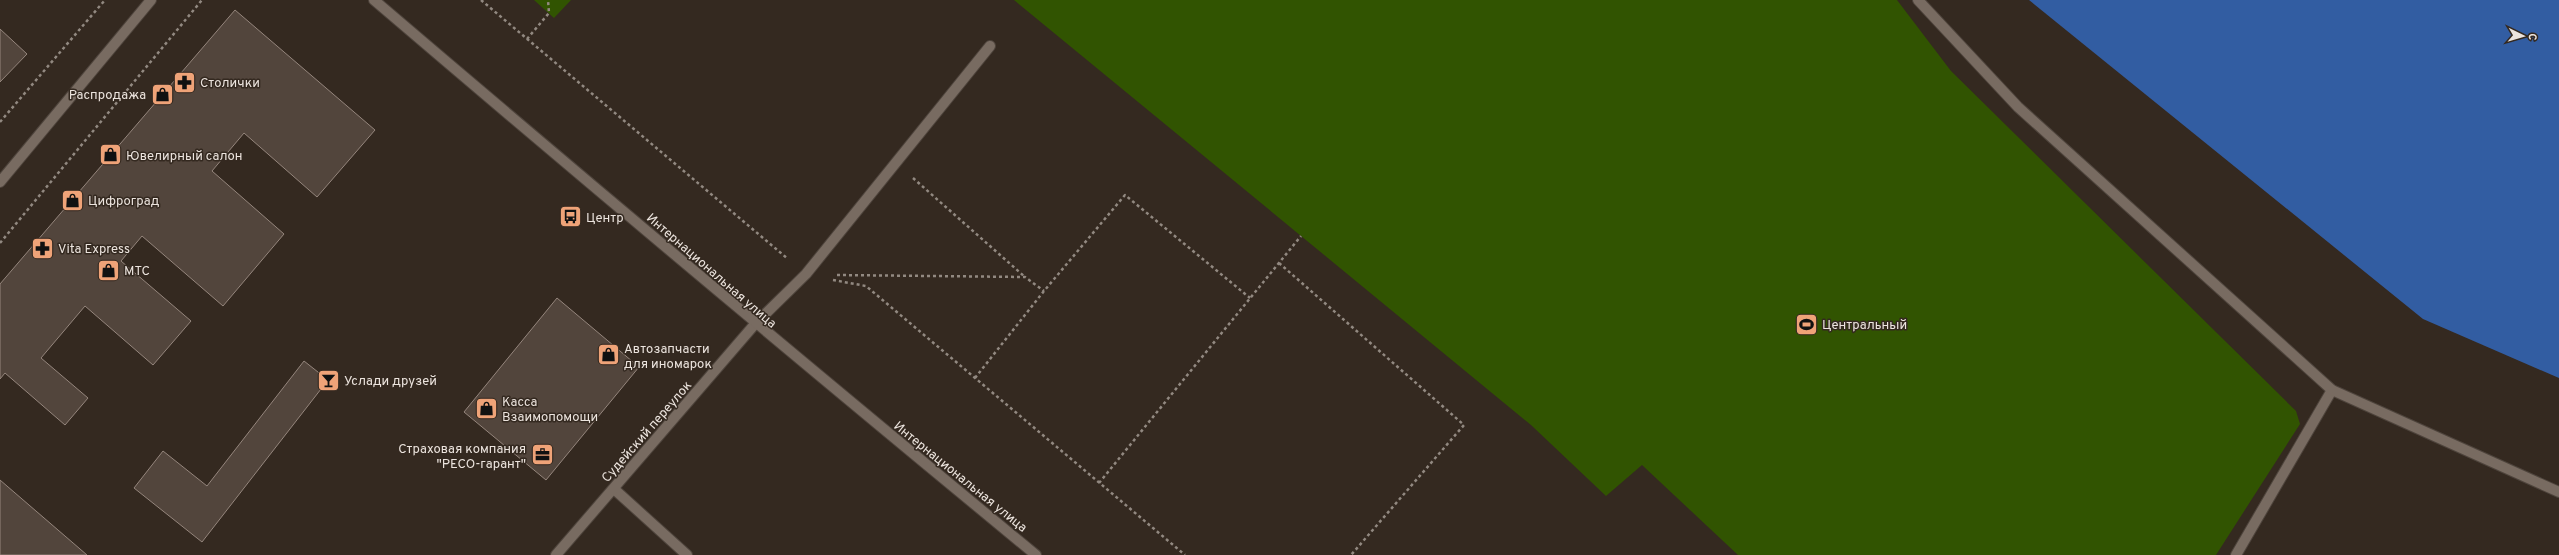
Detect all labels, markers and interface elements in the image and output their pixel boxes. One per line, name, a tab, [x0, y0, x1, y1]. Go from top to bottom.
north arrow	[2503, 16, 2543, 56]
text: С	[2525, 33, 2539, 41]
pharmacy icon: Столички	[172, 69, 198, 95]
place label: Столички	[200, 76, 260, 92]
shop icon: Распродажа	[149, 81, 175, 107]
place label: Распродажа	[69, 88, 146, 104]
shop icon: Ювелирный салон	[98, 142, 124, 168]
place label: Ювелирный салон	[126, 149, 243, 165]
shop icon: Цифроград	[59, 187, 85, 213]
place label: Цифроград	[88, 194, 160, 210]
bus stop icon: Центр	[558, 204, 584, 230]
place label: Центр	[586, 211, 624, 227]
street label: Интернациональная улица	[642, 211, 779, 332]
pharmacy icon: Vita Express	[30, 235, 56, 261]
place label: Vita Express	[58, 242, 130, 258]
shop icon: МТС	[96, 257, 122, 283]
place label: МТС	[124, 264, 150, 280]
sports icon: Центральный	[1794, 311, 1820, 337]
place label: Центральный	[1822, 318, 1907, 334]
shop icon: Автозапчасти для иномарок	[596, 342, 622, 368]
place label: Автозапчасти для иномарок	[624, 342, 712, 373]
bar icon: Услади друзей	[315, 367, 341, 393]
place label: Услади друзей	[344, 374, 437, 390]
street label: Судейский переулок	[599, 378, 696, 486]
shop icon: Касса Взаимопомощи	[474, 395, 500, 421]
place label: Касса Взаимопомощи	[502, 395, 598, 426]
street label: Интернациональная улица	[890, 419, 1030, 536]
place label: Страховая компания "РЕСО-гарант"	[398, 442, 526, 473]
office icon: Страховая компания "РЕСО-гарант"	[529, 442, 555, 468]

